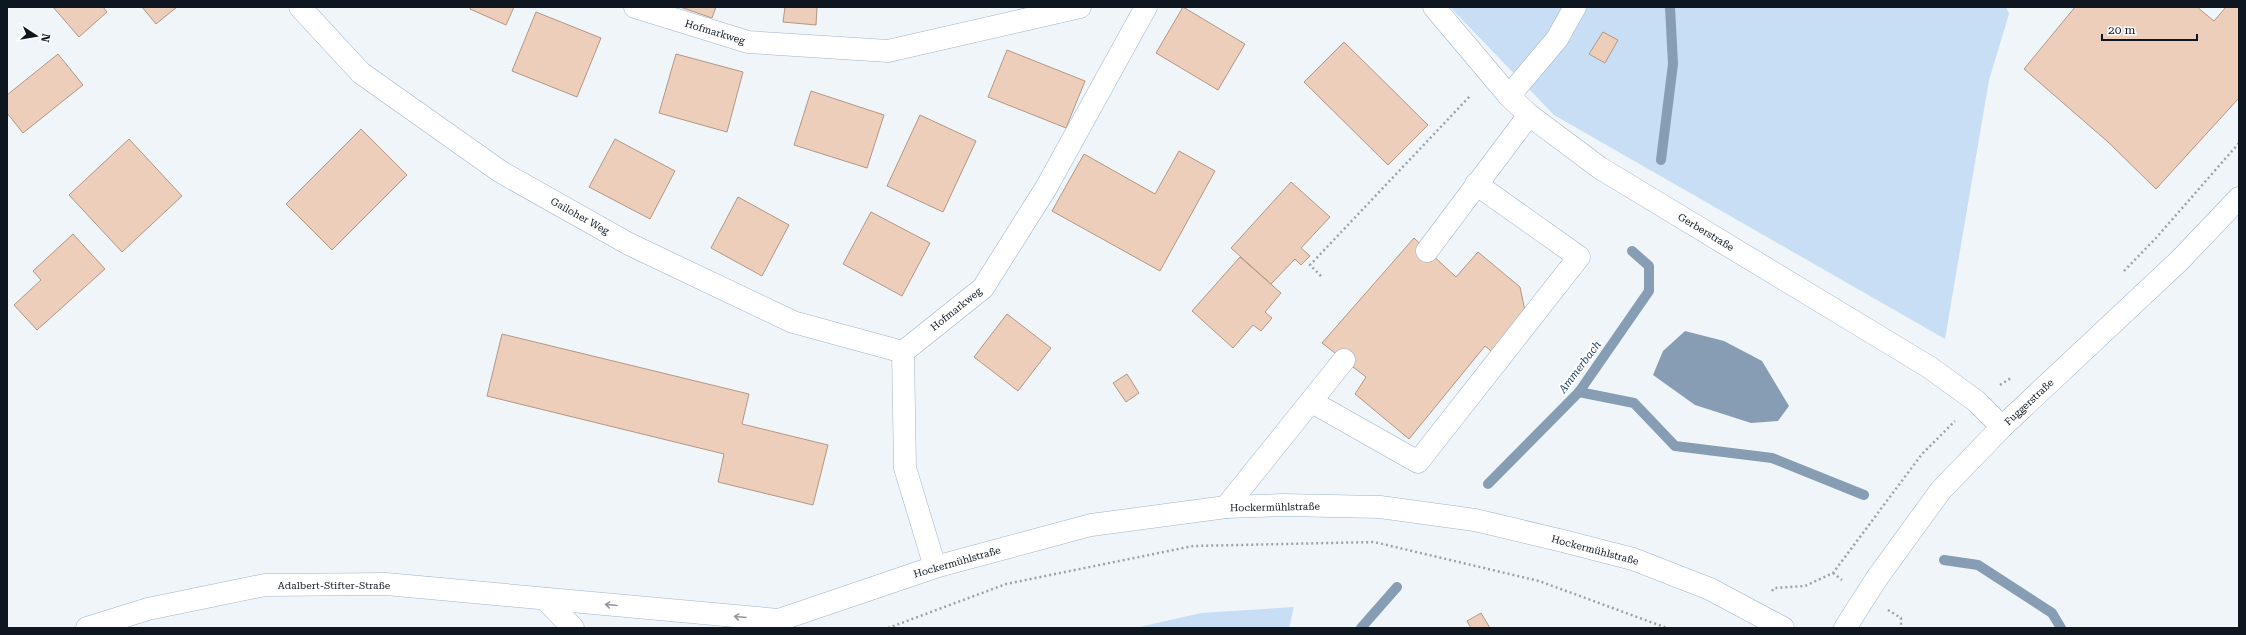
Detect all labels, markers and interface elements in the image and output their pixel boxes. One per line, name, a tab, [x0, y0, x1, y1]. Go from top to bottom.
north arrow	[16, 16, 56, 56]
scale bar	[2102, 16, 2197, 42]
street label: Hofmarkweg	[684, 18, 747, 46]
text: 20 m	[2108, 23, 2135, 37]
text: N	[38, 32, 53, 44]
street label: Gailoher Weg	[549, 195, 611, 237]
street label: Gerberstraße	[1676, 211, 1736, 253]
street label: Hofmarkweg	[928, 285, 984, 333]
water label: Ammerbach	[1556, 338, 1604, 396]
street label: Fuggerstraße	[2002, 376, 2056, 427]
street label: Hockermühlstraße	[1230, 501, 1321, 513]
street label: Hockermühlstraße	[1550, 533, 1640, 567]
street label: Hockermühlstraße	[912, 544, 1002, 580]
street label: Adalbert-Stifter-Straße	[278, 580, 391, 591]
one-way arrow	[605, 601, 618, 609]
one-way arrow	[734, 613, 747, 620]

